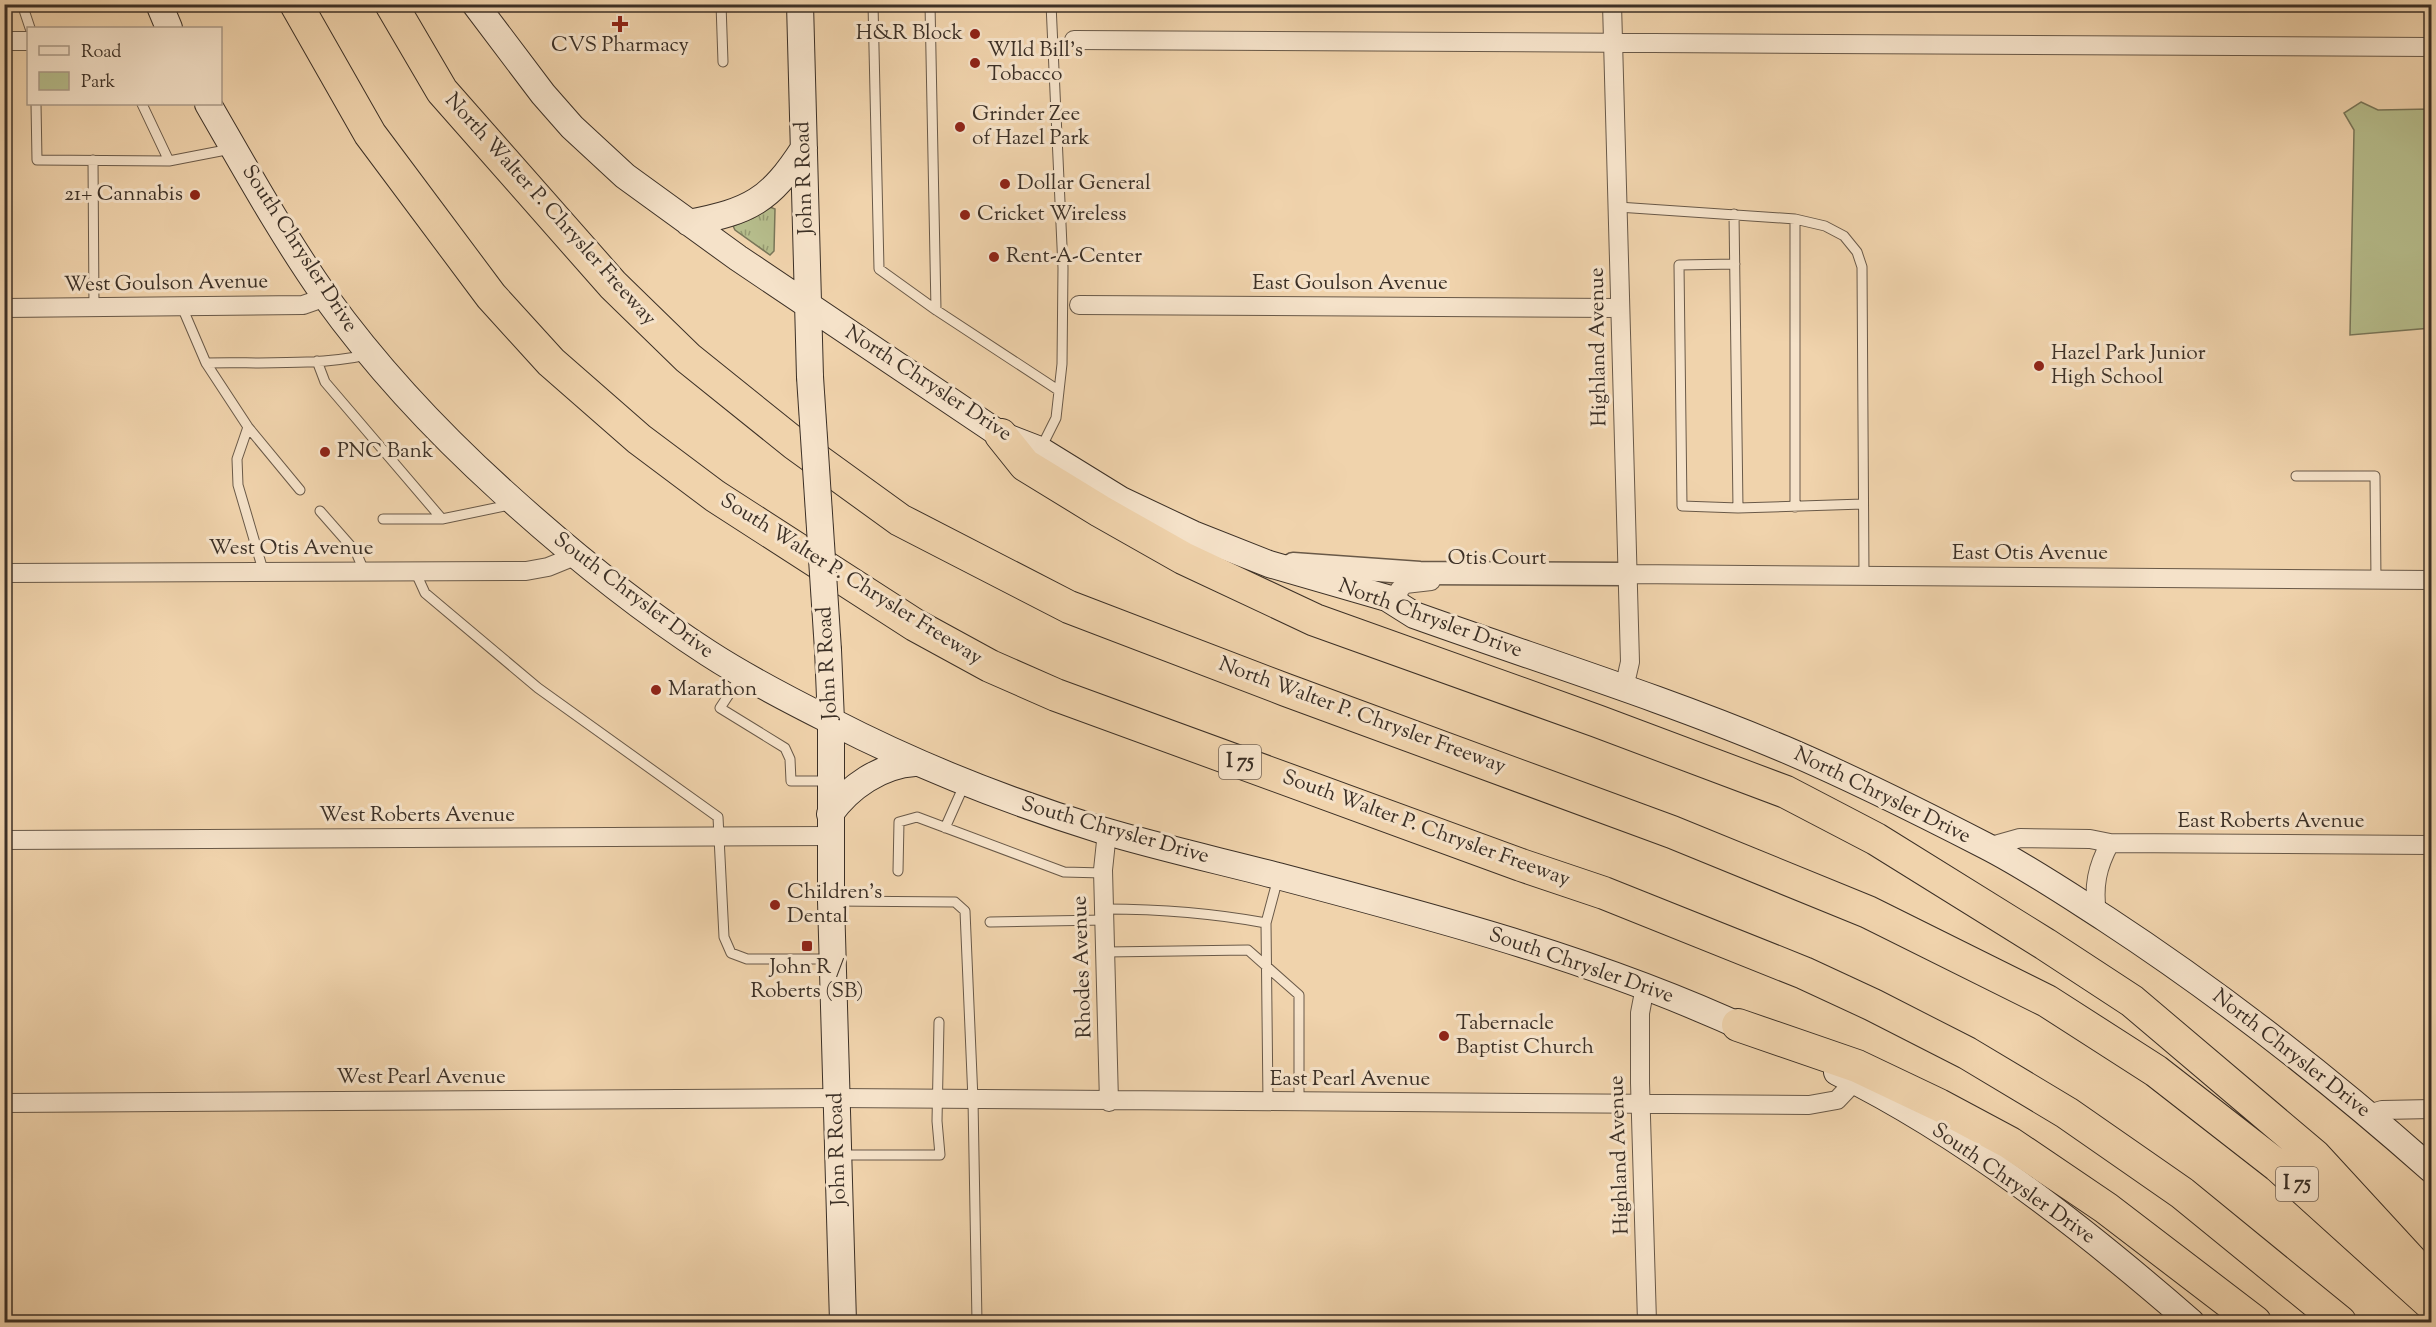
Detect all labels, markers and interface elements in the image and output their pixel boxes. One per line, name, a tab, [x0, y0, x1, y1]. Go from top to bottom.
marker: CVS Pharmacy	[613, 17, 627, 31]
place label: H&R Block	[856, 19, 964, 49]
legend	[27, 27, 222, 105]
marker: H&R Block	[968, 27, 982, 41]
place label: CVS Pharmacy	[551, 31, 689, 61]
place label: WIld Bill's Tobacco	[987, 36, 1083, 90]
text: Road	[81, 40, 121, 66]
marker: WIld Bill's Tobacco	[968, 56, 982, 70]
text: Park	[81, 70, 116, 96]
street label: North Walter P. Chrysler Freeway	[437, 87, 663, 333]
place label: Grinder Zee of Hazel Park	[972, 100, 1090, 154]
marker: Grinder Zee of Hazel Park	[953, 120, 967, 134]
street label: John R Road	[788, 121, 822, 236]
street label: South Chrysler Drive	[234, 159, 364, 339]
place label: Dollar General	[1017, 169, 1151, 199]
marker: Dollar General	[998, 177, 1012, 191]
place label: 21+ Cannabis	[64, 180, 183, 210]
marker: 21+ Cannabis	[188, 188, 202, 202]
place label: Cricket Wireless	[977, 200, 1127, 230]
marker: Cricket Wireless	[958, 208, 972, 222]
place label: Rent-A-Center	[1006, 242, 1142, 272]
marker: Rent-A-Center	[987, 250, 1001, 264]
street label: West Goulson Avenue	[64, 267, 268, 301]
street label: Highland Avenue	[1583, 267, 1615, 427]
street label: East Goulson Avenue	[1252, 269, 1448, 299]
street label: North Chrysler Drive	[839, 319, 1017, 449]
place label: Hazel Park Junior High School	[2051, 339, 2206, 393]
marker: Hazel Park Junior High School	[2032, 359, 2046, 373]
place label: PNC Bank	[337, 437, 434, 467]
marker: PNC Bank	[318, 445, 332, 459]
street label: South Walter P. Chrysler Freeway	[714, 487, 988, 674]
street label: South Chrysler Drive	[546, 526, 720, 666]
street label: West Otis Avenue	[209, 534, 373, 564]
street label: East Otis Avenue	[1952, 539, 2108, 569]
street label: Otis Court	[1448, 544, 1546, 574]
street label: North Chrysler Drive	[1334, 572, 1526, 666]
street label: John R Road	[810, 605, 846, 721]
street label: North Walter P. Chrysler Freeway	[1214, 650, 1511, 782]
place label: Marathon	[668, 675, 757, 705]
marker: Marathon	[649, 683, 663, 697]
street label: North Chrysler Drive	[1788, 740, 1976, 852]
road number: I 75	[1219, 745, 1261, 779]
street label: South Walter P. Chrysler Freeway	[1278, 763, 1575, 895]
street label: South Chrysler Drive	[1018, 790, 1212, 872]
street label: West Roberts Avenue	[319, 801, 515, 831]
street label: East Roberts Avenue	[2177, 807, 2365, 837]
place label: Children's Dental	[787, 878, 882, 932]
street label: Rhodes Avenue	[1066, 895, 1100, 1039]
marker: Children's Dental	[768, 898, 782, 912]
street label: South Chrysler Drive	[1484, 920, 1678, 1012]
marker: John R / Roberts (SB)	[800, 939, 814, 953]
place label: John R / Roberts (SB)	[750, 953, 864, 1007]
street label: North Chrysler Drive	[2205, 983, 2377, 1125]
place label: Tabernacle Baptist Church	[1456, 1009, 1594, 1063]
marker: Tabernacle Baptist Church	[1437, 1029, 1451, 1043]
street label: West Pearl Avenue	[336, 1063, 506, 1093]
street label: East Pearl Avenue	[1270, 1065, 1430, 1095]
street label: Highland Avenue	[1602, 1075, 1638, 1235]
street label: John R Road	[821, 1092, 855, 1207]
street label: South Chrysler Drive	[1925, 1116, 2101, 1252]
road number: I 75	[2276, 1167, 2318, 1201]

